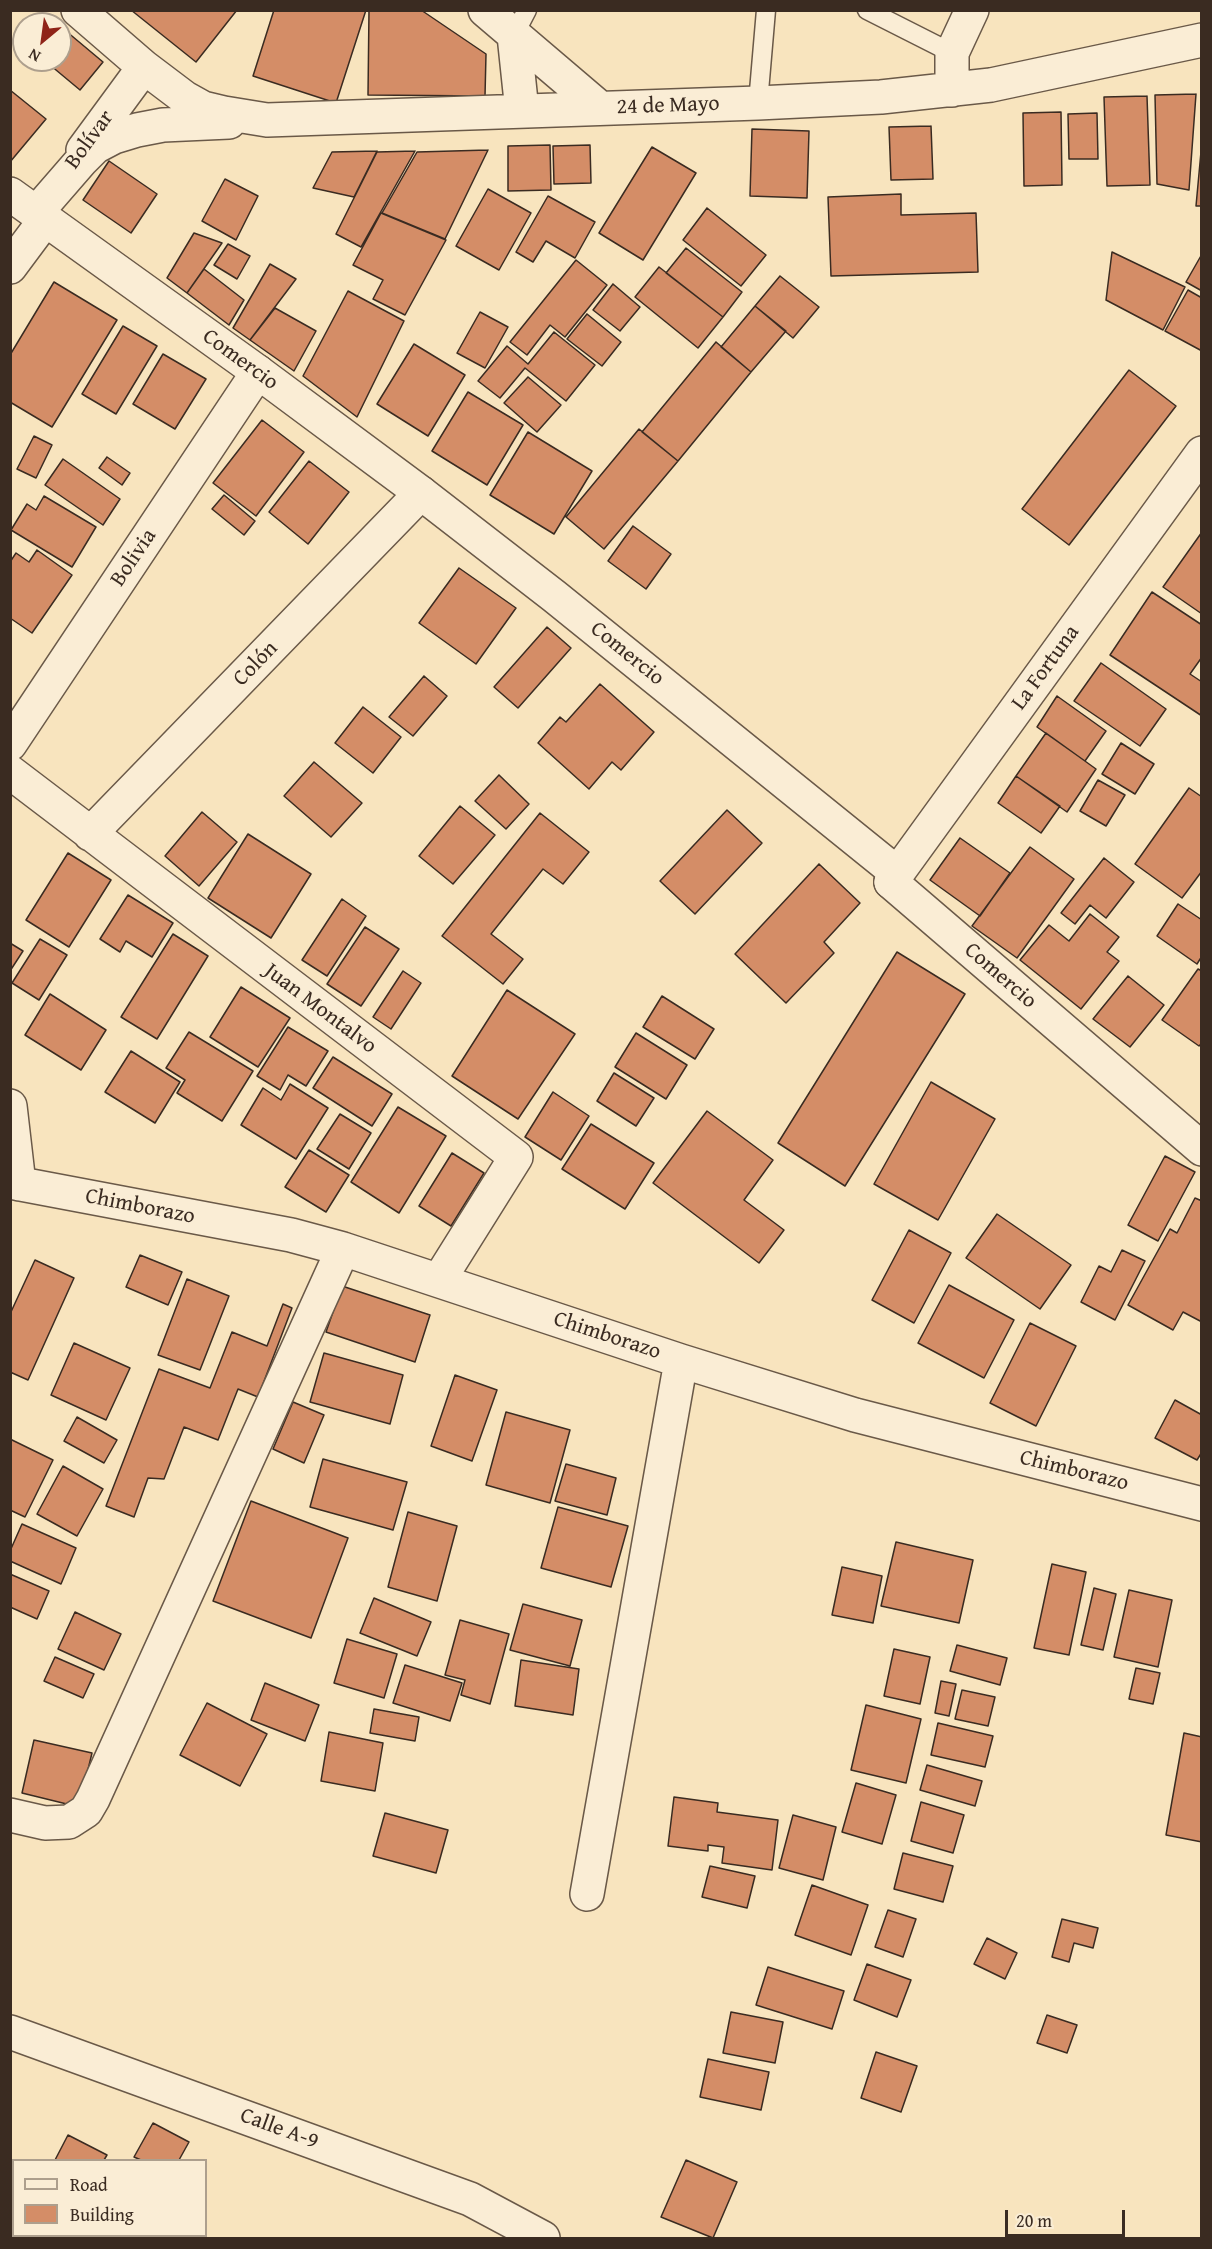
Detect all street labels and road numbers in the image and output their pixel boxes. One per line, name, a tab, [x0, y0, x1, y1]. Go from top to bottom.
street label: 24 de Mayo	[616, 91, 720, 121]
street label: Bolívar	[60, 106, 120, 174]
street label: Comercio	[197, 324, 283, 396]
street label: Bolivia	[105, 524, 163, 592]
street label: Comercio	[585, 616, 669, 692]
street label: La Fortuna	[1006, 620, 1086, 716]
street label: Colón	[228, 636, 284, 692]
street label: Comercio	[958, 937, 1042, 1015]
street label: Juan Montalvo	[258, 958, 382, 1060]
street label: Chimborazo	[83, 1183, 197, 1231]
street label: Chimborazo	[550, 1306, 664, 1366]
street label: Chimborazo	[1017, 1445, 1131, 1497]
street label: Calle A-9	[236, 2103, 322, 2155]

